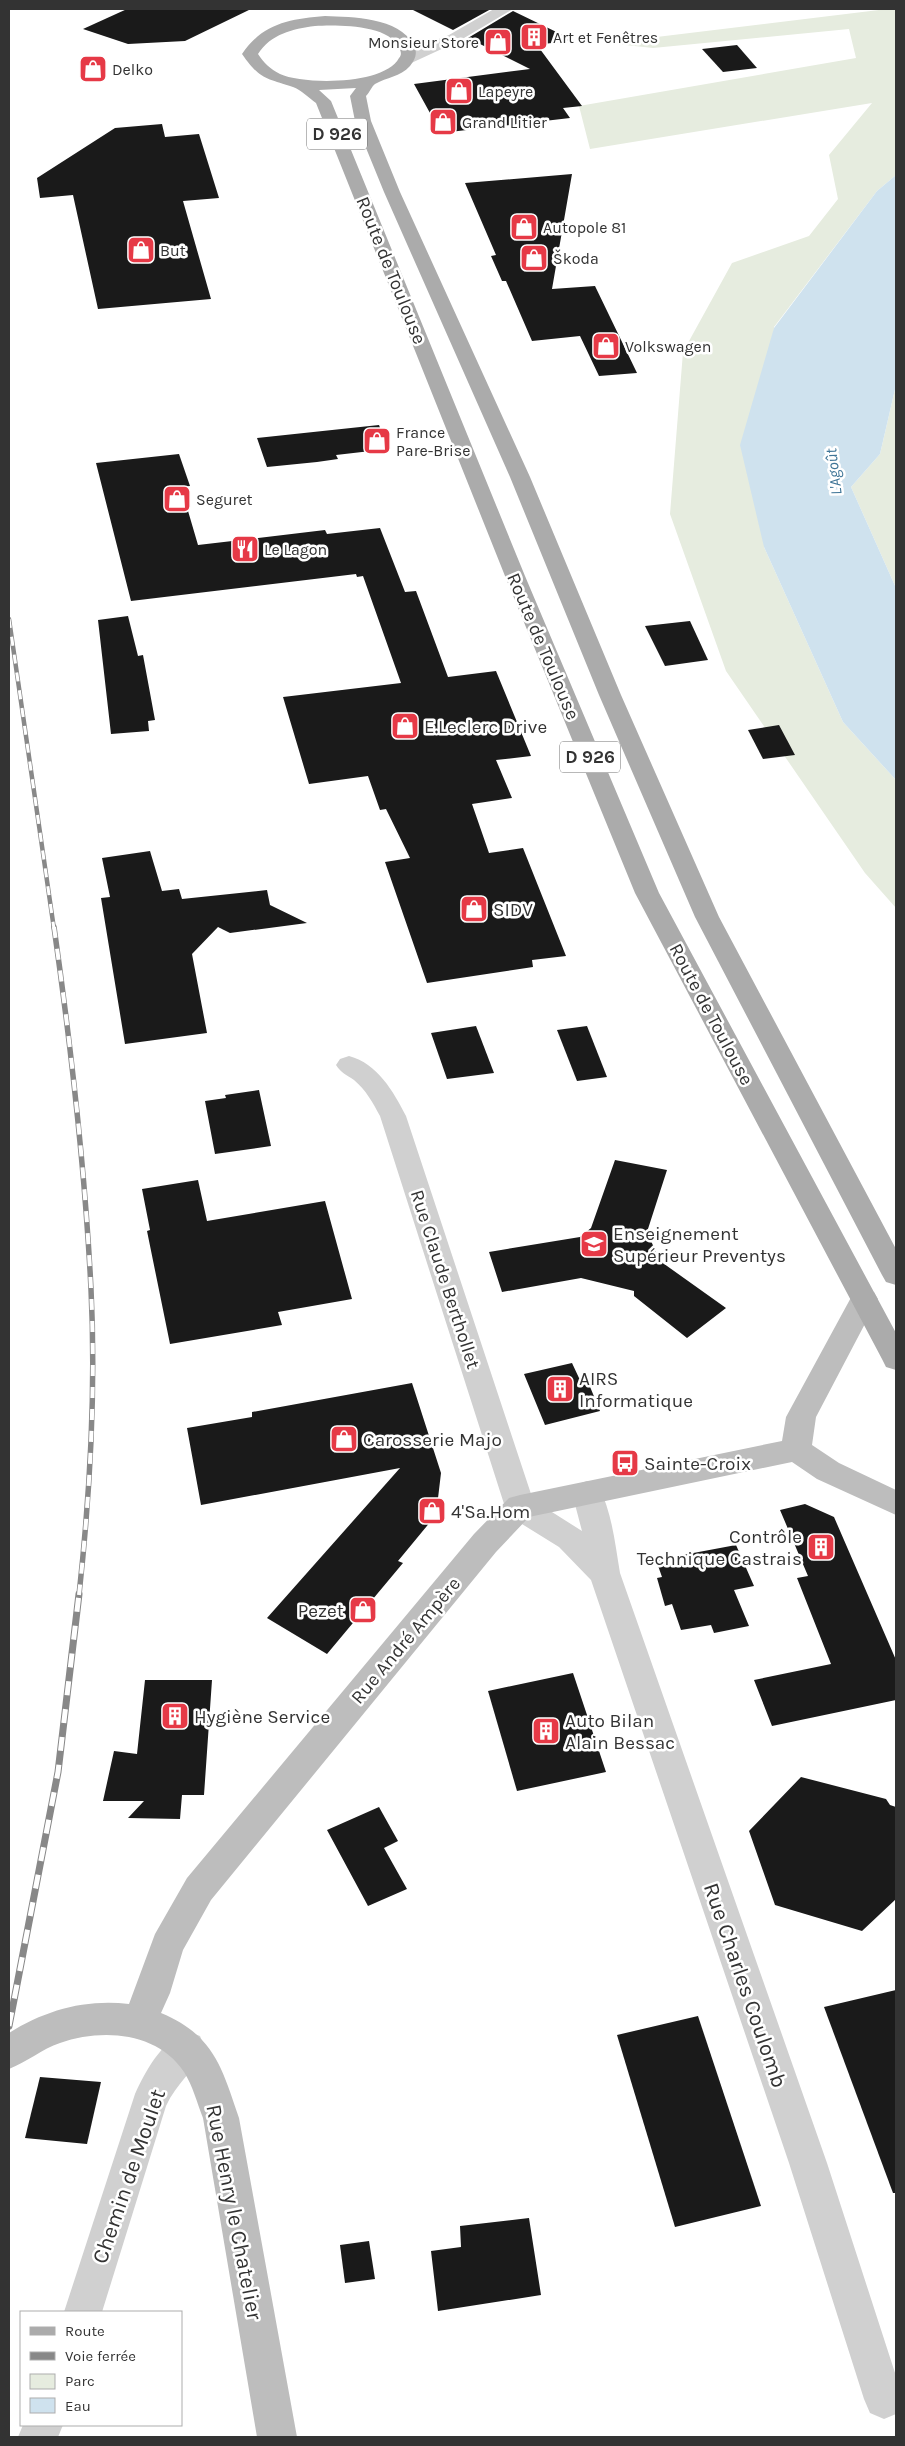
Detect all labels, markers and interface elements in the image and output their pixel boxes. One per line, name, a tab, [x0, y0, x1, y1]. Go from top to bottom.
building icon: Art et Fenêtres	[519, 22, 549, 52]
shop icon: Monsieur Store	[483, 27, 513, 57]
place label: Art et Fenêtres	[553, 28, 658, 47]
place label: Monsieur Store	[368, 33, 479, 52]
shop icon: Delko	[78, 54, 108, 84]
place label: Delko	[112, 60, 153, 79]
shop icon: Lapeyre	[444, 76, 474, 106]
place label: Lapeyre	[478, 82, 533, 101]
shop icon: Grand Litier	[428, 107, 458, 137]
place label: Grand Litier	[462, 113, 547, 132]
road number: D 926	[307, 118, 367, 150]
street label: Route de Toulouse	[351, 193, 431, 347]
shop icon: Autopole 81	[509, 212, 539, 242]
place label: Autopole 81	[543, 218, 626, 237]
shop icon: But	[126, 235, 156, 265]
place label: But	[160, 241, 186, 260]
shop icon: Škoda	[519, 243, 549, 273]
place label: Škoda	[553, 249, 599, 268]
shop icon: Volkswagen	[591, 331, 621, 361]
place label: Volkswagen	[625, 337, 711, 356]
place label: France Pare-Brise	[396, 423, 470, 460]
shop icon: France Pare-Brise	[362, 426, 392, 456]
water label: L'Agoût	[821, 447, 846, 496]
shop icon: Seguret	[162, 484, 192, 514]
place label: Seguret	[196, 490, 253, 509]
restaurant icon: Le Lagon	[230, 534, 260, 564]
place label: Le Lagon	[264, 540, 327, 559]
street label: Route de Toulouse	[502, 570, 584, 723]
shop icon: E.Leclerc Drive	[390, 711, 420, 741]
place label: E.Leclerc Drive	[424, 716, 547, 738]
road number: D 926	[560, 742, 620, 772]
shop icon: SIDV	[459, 894, 489, 924]
place label: SIDV	[493, 899, 533, 921]
street label: Route de Toulouse	[664, 940, 758, 1089]
street label: Rue Claude Berthollet	[406, 1187, 484, 1372]
place label: Enseignement Supérieur Preventys	[613, 1223, 786, 1267]
school or university icon: Enseignement Supérieur Preventys	[579, 1229, 609, 1259]
place label: AIRS Informatique	[579, 1368, 693, 1412]
building icon: AIRS Informatique	[545, 1374, 575, 1404]
shop icon: Carosserie Majo	[329, 1424, 359, 1454]
place label: Carosserie Majo	[363, 1429, 502, 1451]
bus stop icon: Sainte-Croix	[610, 1448, 640, 1478]
place label: Sainte-Croix	[644, 1453, 751, 1475]
shop icon: 4'Sa.Hom	[417, 1496, 447, 1526]
place label: 4'Sa.Hom	[451, 1501, 530, 1523]
place label: Contrôle Technique Castrais	[637, 1526, 802, 1570]
building icon: Contrôle Technique Castrais	[806, 1532, 836, 1562]
street label: Rue André Ampère	[346, 1573, 465, 1708]
shop icon: Pezet	[348, 1595, 378, 1625]
place label: Pezet	[298, 1600, 344, 1622]
building icon: Hygiène Service	[160, 1701, 190, 1731]
place label: Hygiène Service	[194, 1706, 330, 1728]
place label: Auto Bilan Alain Bessac	[565, 1710, 675, 1754]
building icon: Auto Bilan Alain Bessac	[531, 1716, 561, 1746]
street label: Rue Charles Coulomb	[698, 1879, 792, 2091]
street label: Chemin de Moulet	[87, 2086, 171, 2267]
street label: Rue Henry le Chatelier	[200, 2102, 268, 2322]
legend	[20, 2311, 182, 2426]
text: Route	[65, 2322, 105, 2340]
text: Voie ferrée	[65, 2347, 136, 2365]
text: Parc	[65, 2372, 95, 2390]
text: Eau	[65, 2397, 91, 2415]

